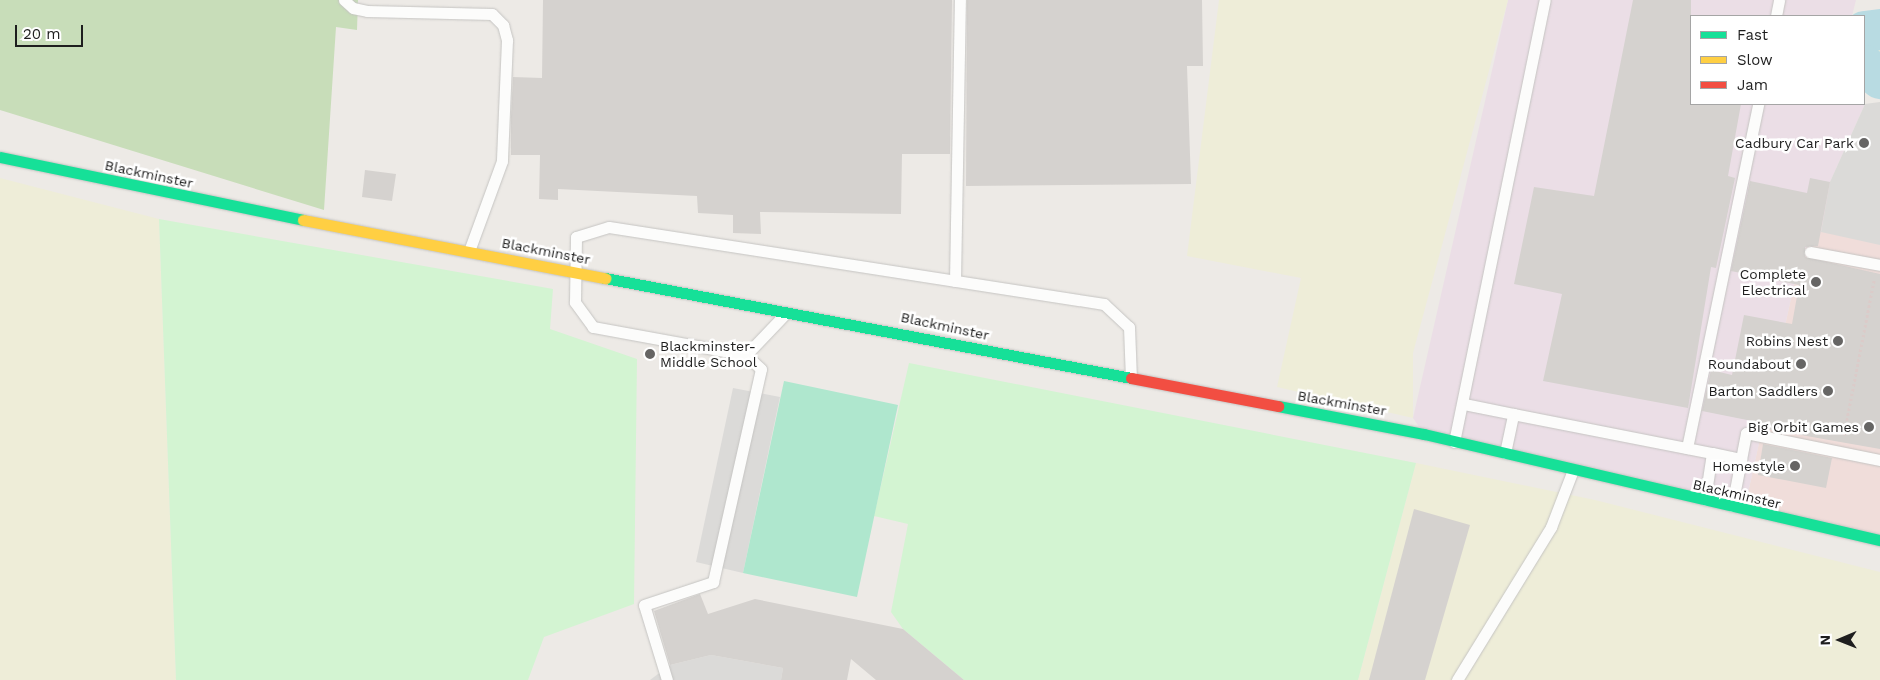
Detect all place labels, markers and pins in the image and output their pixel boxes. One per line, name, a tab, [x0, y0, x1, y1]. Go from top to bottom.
place label: Cadbury Car Park	[1734, 135, 1854, 151]
marker: Cadbury Car Park	[1858, 137, 1870, 149]
place label: Complete Electrical	[1740, 266, 1806, 298]
marker: Complete Electrical	[1810, 276, 1822, 288]
place label: Robins Nest	[1746, 333, 1828, 349]
marker: Robins Nest	[1832, 335, 1844, 347]
place label: Blackminster- Middle School	[660, 338, 757, 371]
marker: Blackminster- Middle School	[644, 348, 656, 360]
place label: Roundabout	[1708, 356, 1791, 372]
marker: Roundabout	[1795, 358, 1807, 370]
place label: Barton Saddlers	[1708, 383, 1818, 399]
marker: Barton Saddlers	[1822, 385, 1834, 397]
place label: Big Orbit Games	[1748, 419, 1859, 435]
marker: Big Orbit Games	[1863, 421, 1875, 433]
place label: Homestyle	[1712, 458, 1785, 474]
marker: Homestyle	[1789, 460, 1801, 472]

